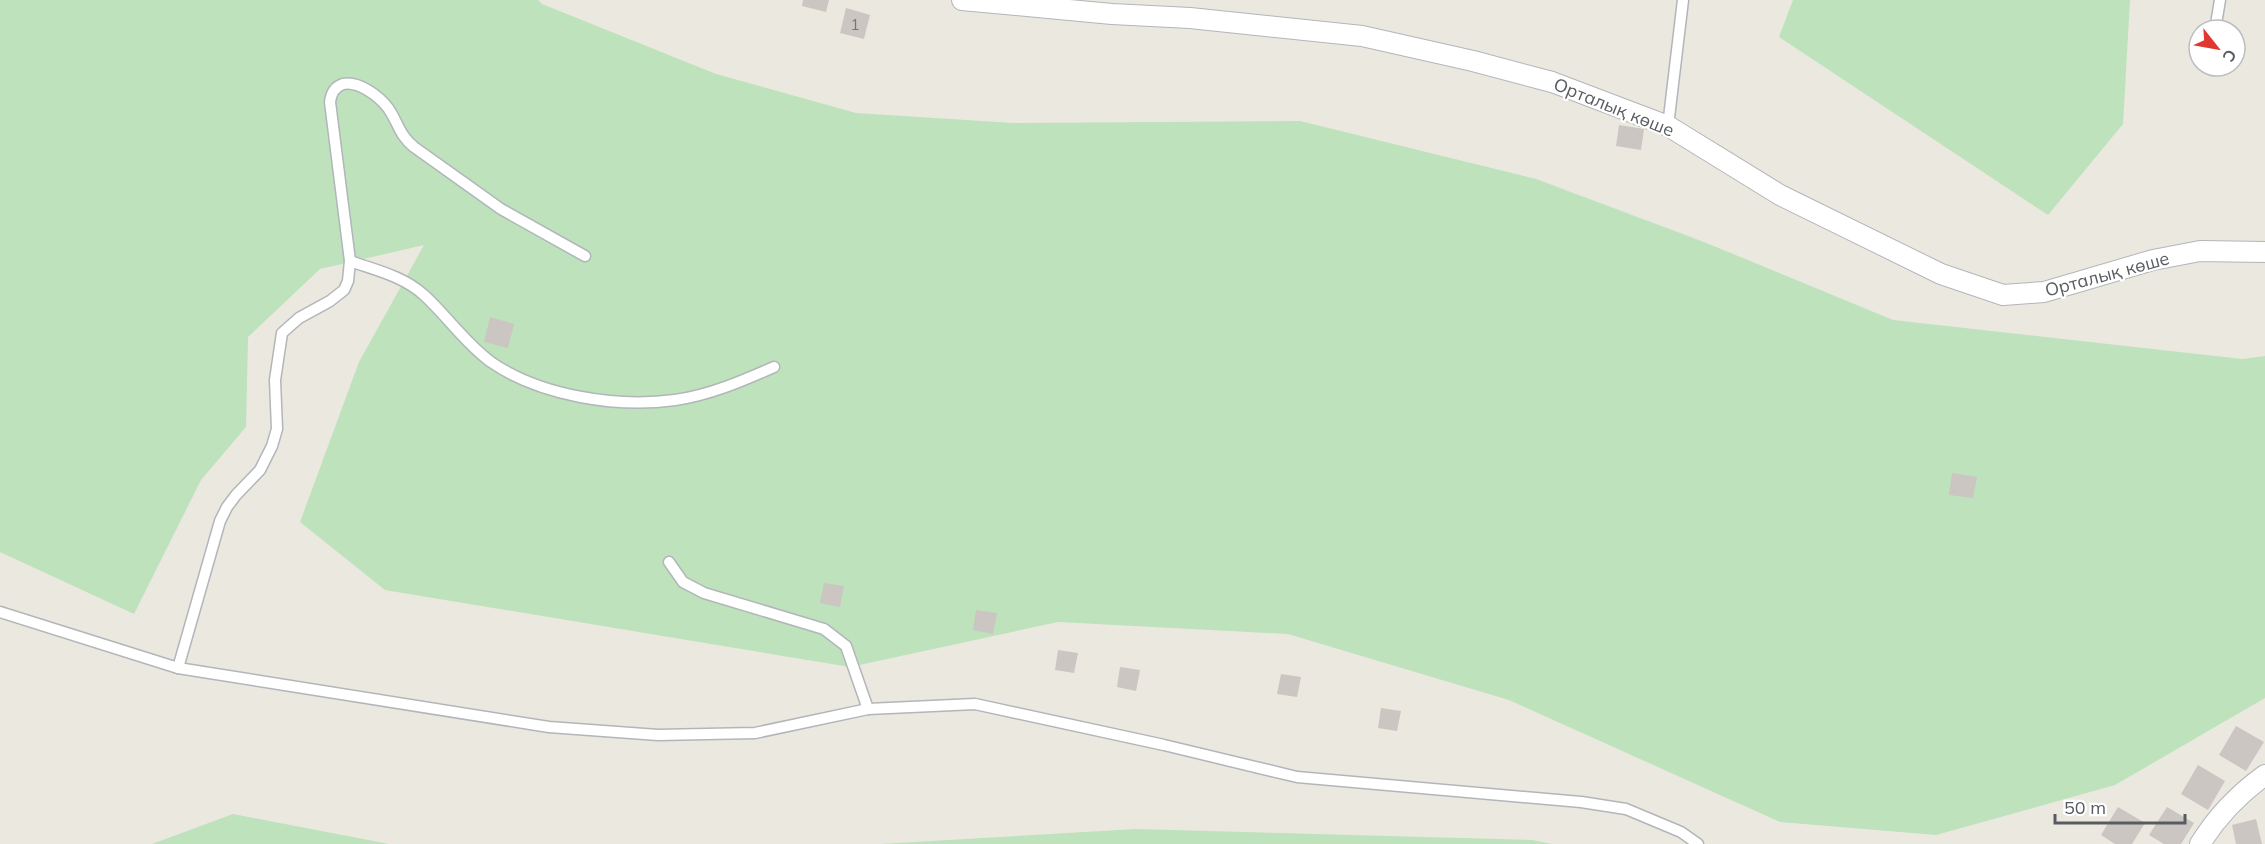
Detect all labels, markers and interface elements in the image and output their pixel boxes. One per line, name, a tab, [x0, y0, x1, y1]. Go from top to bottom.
house number: 1	[850, 15, 860, 34]
north arrow	[2187, 18, 2247, 78]
text: С	[2218, 46, 2241, 66]
street label: Орталық көше	[1550, 72, 1678, 142]
street label: Орталық көше	[2042, 246, 2172, 302]
scale bar	[2055, 787, 2186, 825]
text: 50 m	[2064, 796, 2106, 819]

